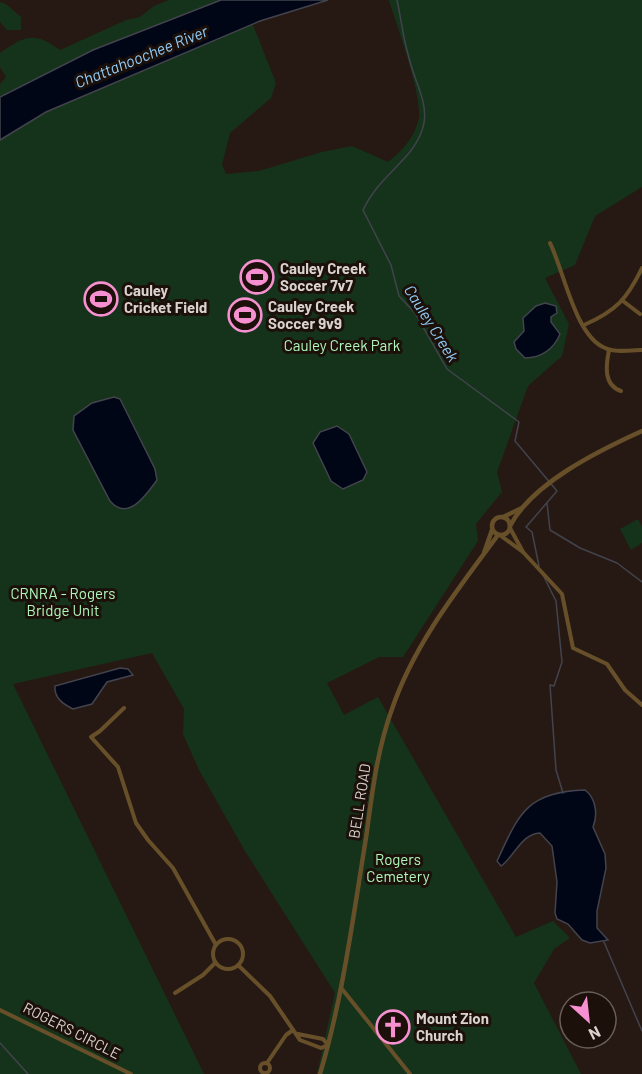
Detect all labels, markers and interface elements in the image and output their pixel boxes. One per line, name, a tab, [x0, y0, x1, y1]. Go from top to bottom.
water label: Chattahoochee River	[72, 20, 211, 91]
sports icon: Cauley Creek Soccer 7v7	[239, 259, 275, 295]
place label: Cauley Creek Soccer 7v7	[280, 259, 366, 294]
sports icon: Cauley Cricket Field	[83, 281, 119, 317]
place label: Cauley Cricket Field	[124, 281, 207, 316]
water label: Cauley Creek	[401, 281, 463, 365]
sports icon: Cauley Creek Soccer 9v9	[227, 297, 263, 333]
place label: Cauley Creek Soccer 9v9	[268, 297, 354, 332]
park label: Cauley Creek Park	[284, 336, 401, 354]
park label: CRNRA - Rogers Bridge Unit	[10, 584, 116, 619]
street label: BELL ROAD	[344, 762, 374, 840]
park label: Rogers Cemetery	[366, 850, 430, 885]
north arrow	[558, 990, 618, 1050]
street label: ROGERS CIRCLE	[20, 998, 124, 1062]
church icon: Mount Zion Church	[375, 1009, 411, 1045]
place label: Mount Zion Church	[416, 1009, 489, 1044]
text: N	[586, 1023, 604, 1045]

